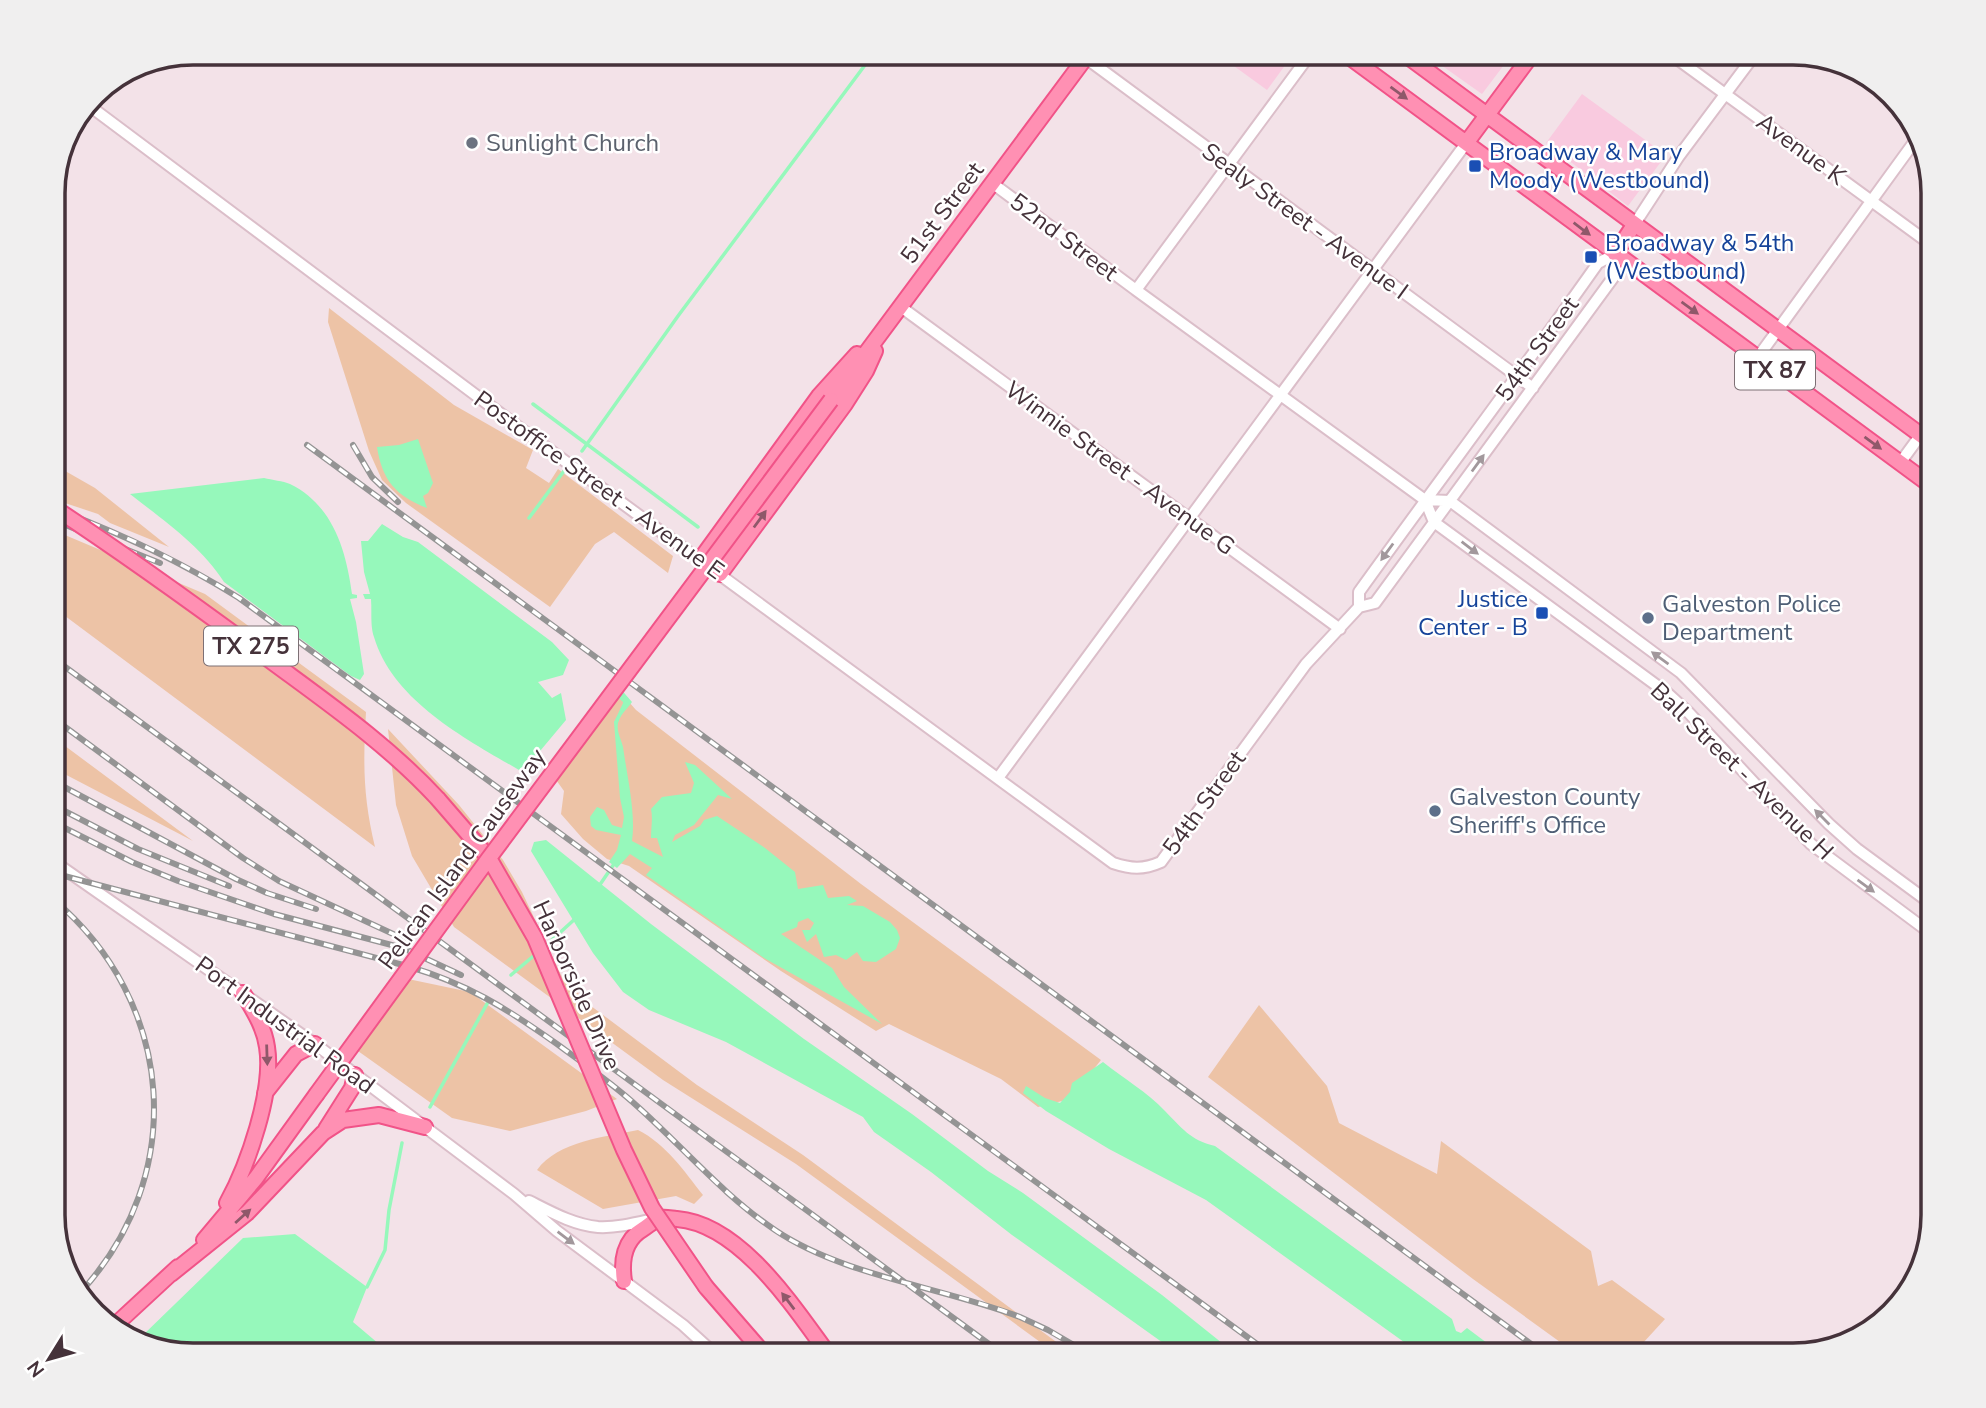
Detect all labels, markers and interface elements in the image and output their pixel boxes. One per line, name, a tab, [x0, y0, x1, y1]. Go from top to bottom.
one-way arrow	[1390, 86, 1408, 100]
street label: Avenue K	[1750, 106, 1853, 193]
place label: Sunlight Church	[486, 127, 659, 159]
marker: Sunlight Church	[464, 135, 480, 151]
street label: Sealy Street - Avenue I	[1195, 135, 1415, 307]
place label: Broadway & Mary Moody (Westbound)	[1489, 136, 1711, 196]
street label: 51st Street	[893, 155, 991, 271]
marker: Broadway & Mary Moody (Westbound)	[1467, 158, 1483, 174]
street label: 52nd Street	[1003, 186, 1125, 289]
one-way arrow	[1572, 221, 1590, 236]
place label: Broadway & 54th (Westbound)	[1605, 227, 1794, 287]
marker: Broadway & 54th (Westbound)	[1583, 249, 1599, 265]
street label: 54th Street	[1488, 290, 1586, 408]
one-way arrow	[1681, 301, 1699, 315]
road number: TX 87	[1735, 350, 1815, 390]
street label: Winnie Street - Avenue G	[999, 374, 1241, 562]
street label: Postoffice Street - Avenue E	[468, 383, 730, 587]
one-way arrow	[1864, 436, 1883, 450]
one-way arrow	[1471, 453, 1485, 472]
one-way arrow	[753, 510, 767, 528]
one-way arrow	[1461, 541, 1479, 556]
one-way arrow	[1380, 543, 1394, 561]
place label: Justice Center - B	[1418, 583, 1528, 643]
place label: Galveston Police Department	[1662, 588, 1841, 648]
marker: Justice Center - B	[1534, 605, 1550, 621]
marker: Galveston Police Department	[1640, 610, 1656, 626]
road number: TX 275	[204, 626, 298, 666]
one-way arrow	[1651, 651, 1669, 665]
street label: Ball Street - Avenue H	[1643, 675, 1841, 867]
street label: Pelican Island Causeway	[371, 741, 553, 976]
street label: 54th Street	[1155, 744, 1253, 862]
place label: Galveston County Sheriff's Office	[1449, 781, 1641, 841]
marker: Galveston County Sheriff's Office	[1427, 803, 1443, 819]
one-way arrow	[1815, 809, 1831, 826]
one-way arrow	[1857, 878, 1875, 892]
street label: Harborside Drive	[525, 895, 629, 1075]
street label: Port Industrial Road	[189, 949, 381, 1101]
one-way arrow	[261, 1044, 272, 1066]
one-way arrow	[234, 1208, 252, 1224]
one-way arrow	[557, 1230, 575, 1245]
one-way arrow	[782, 1292, 796, 1310]
north arrow	[14, 1324, 84, 1394]
text: N	[22, 1355, 51, 1382]

